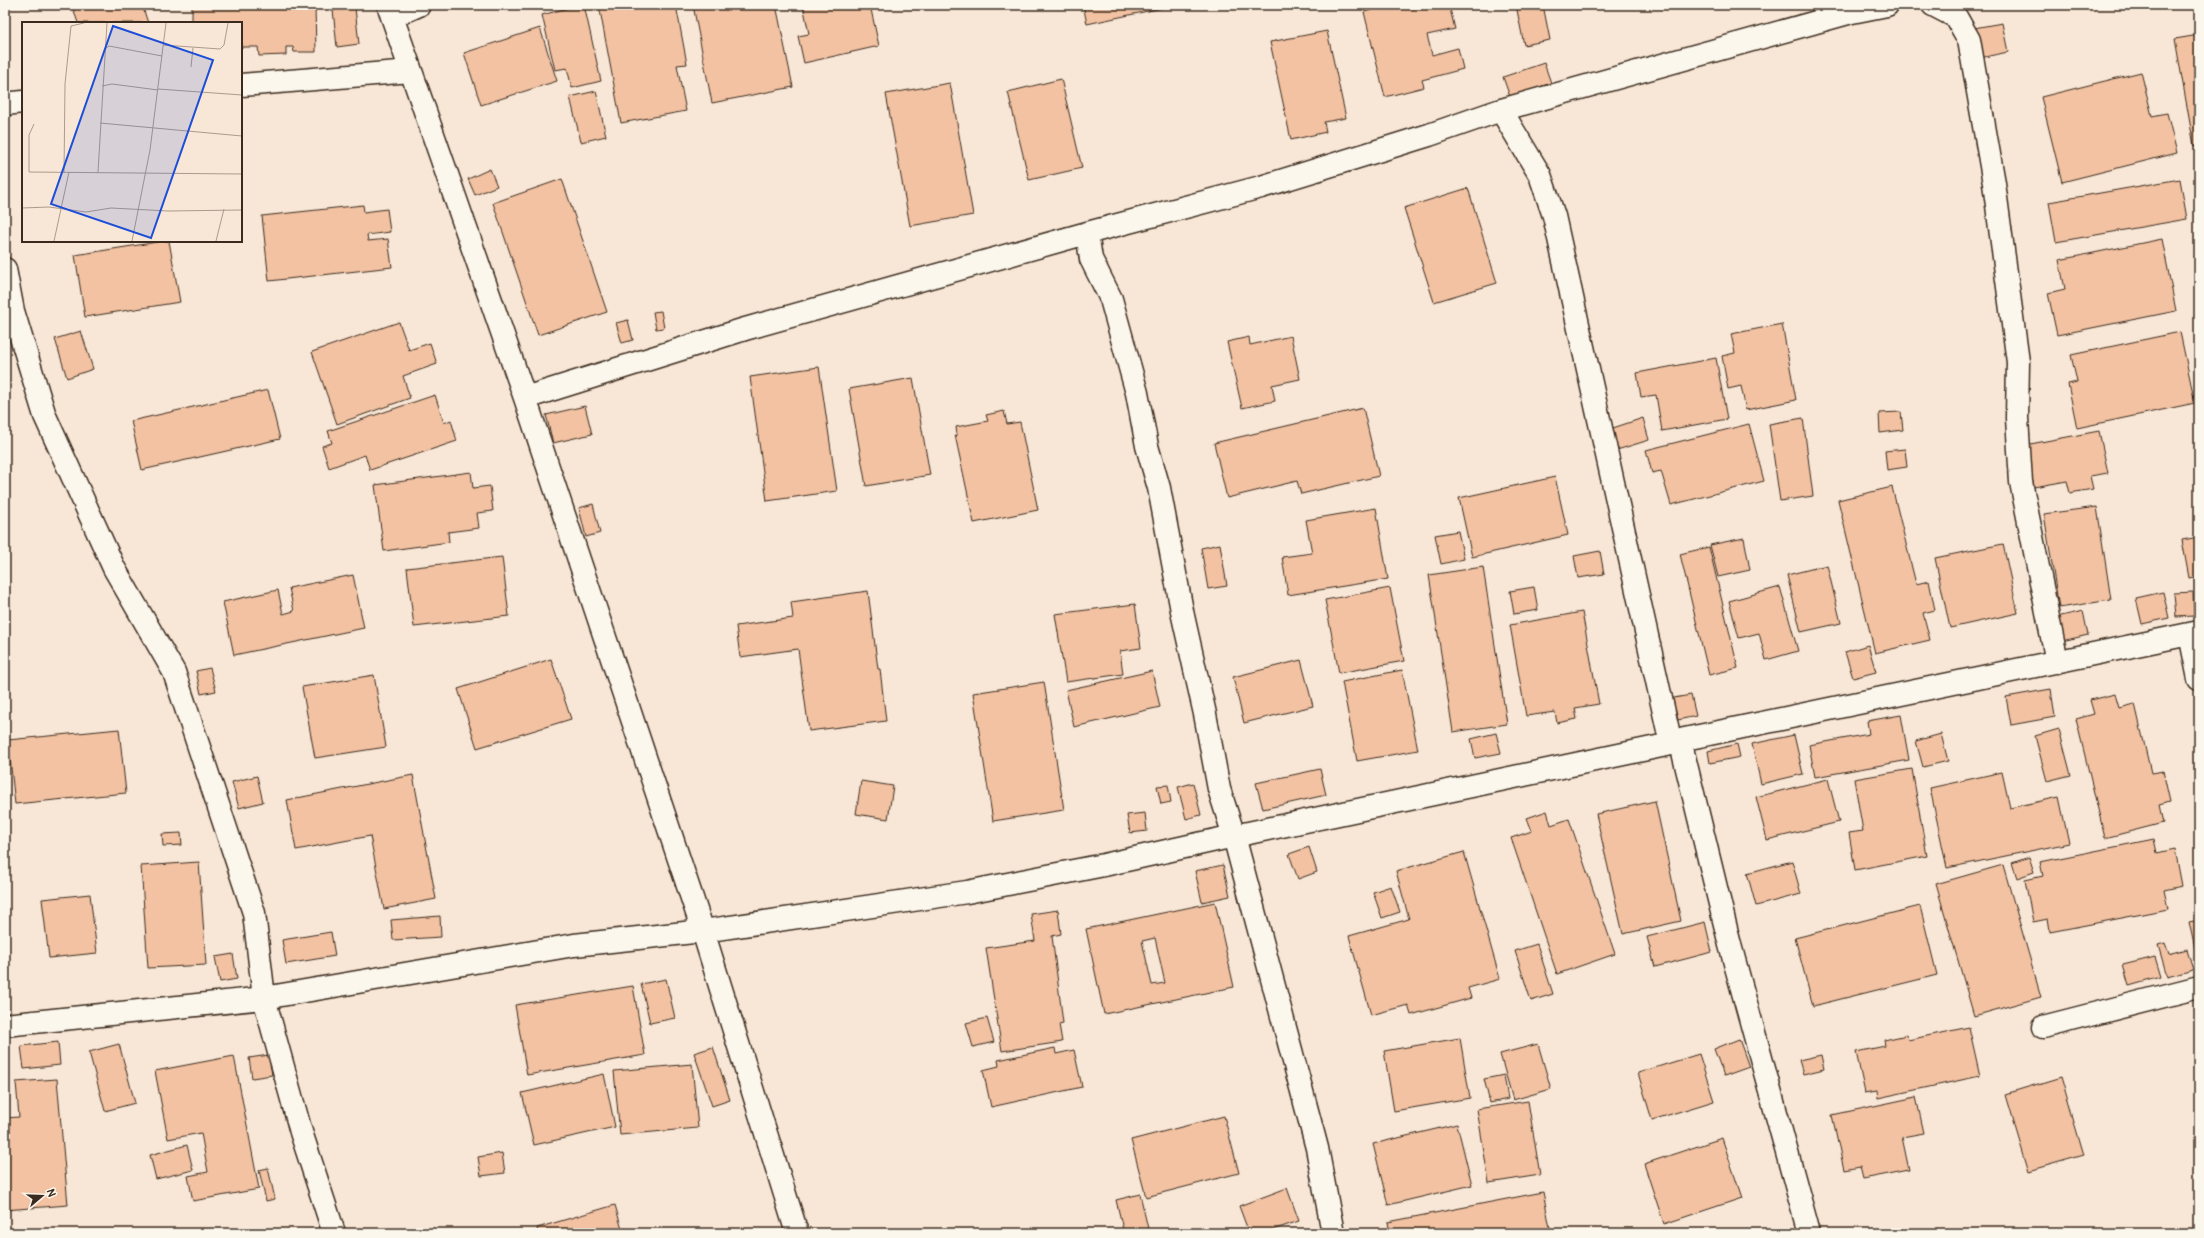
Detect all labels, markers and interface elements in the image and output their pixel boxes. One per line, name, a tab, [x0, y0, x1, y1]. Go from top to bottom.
inset map	[22, 22, 242, 242]
north arrow	[22, 1176, 62, 1216]
text: N	[44, 1187, 59, 1199]

